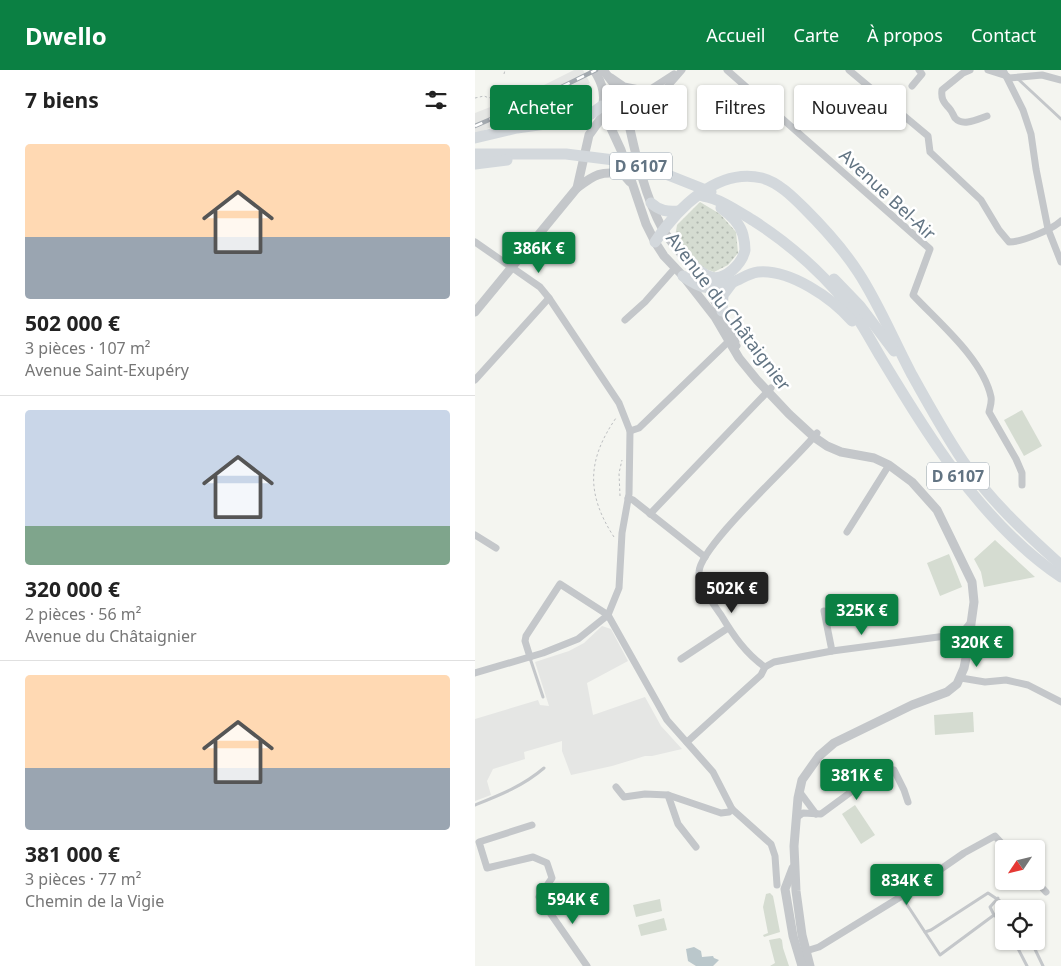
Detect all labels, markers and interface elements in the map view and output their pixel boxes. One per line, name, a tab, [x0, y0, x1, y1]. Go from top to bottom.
text: Dwello	[25, 19, 107, 52]
text: Accueil	[706, 23, 766, 47]
text: Carte	[794, 23, 839, 47]
text: À propos	[867, 23, 943, 47]
text: Contact	[971, 23, 1036, 47]
chip: Acheter	[490, 85, 592, 130]
chip: Louer	[602, 85, 687, 130]
chip: Filtres	[697, 85, 784, 130]
chip: Nouveau	[794, 85, 906, 130]
text: 7 biens	[25, 86, 99, 114]
icon: filters	[422, 86, 450, 114]
street label: Avenue Bel-Air	[835, 143, 942, 245]
road number: D 6107	[610, 152, 672, 180]
icon: home	[193, 177, 283, 267]
street label: Avenue du Châtaignier	[661, 227, 797, 396]
pin: 386K €	[498, 232, 580, 274]
text: 386K €	[513, 237, 565, 259]
text: 502 000 €	[25, 309, 120, 337]
text: 3 pièces · 107 m²	[25, 337, 150, 359]
text: Avenue Saint-Exupéry	[25, 359, 189, 381]
icon: home	[193, 442, 283, 532]
road number: D 6107	[927, 462, 989, 490]
pin: 502K €	[691, 572, 773, 614]
text: 320 000 €	[25, 575, 120, 603]
text: 502K €	[706, 577, 758, 599]
pin: 325K €	[821, 594, 903, 636]
text: 325K €	[836, 599, 888, 621]
text: 2 pièces · 56 m²	[25, 603, 141, 625]
text: Avenue du Châtaignier	[25, 625, 197, 647]
pin: 320K €	[936, 626, 1018, 668]
text: 320K €	[951, 631, 1003, 653]
icon: home	[193, 707, 283, 797]
pin: 381K €	[816, 758, 898, 801]
text: 381K €	[831, 764, 883, 786]
text: 381 000 €	[25, 840, 120, 868]
north arrow	[995, 840, 1045, 890]
map controls	[995, 840, 1045, 950]
pin: 834K €	[866, 864, 948, 906]
text: 3 pièces · 77 m²	[25, 868, 141, 890]
text: 834K €	[881, 869, 933, 891]
pin: 594K €	[532, 882, 614, 925]
text: 594K €	[547, 888, 599, 910]
text: Chemin de la Vigie	[25, 890, 164, 912]
button: locate	[995, 900, 1045, 950]

